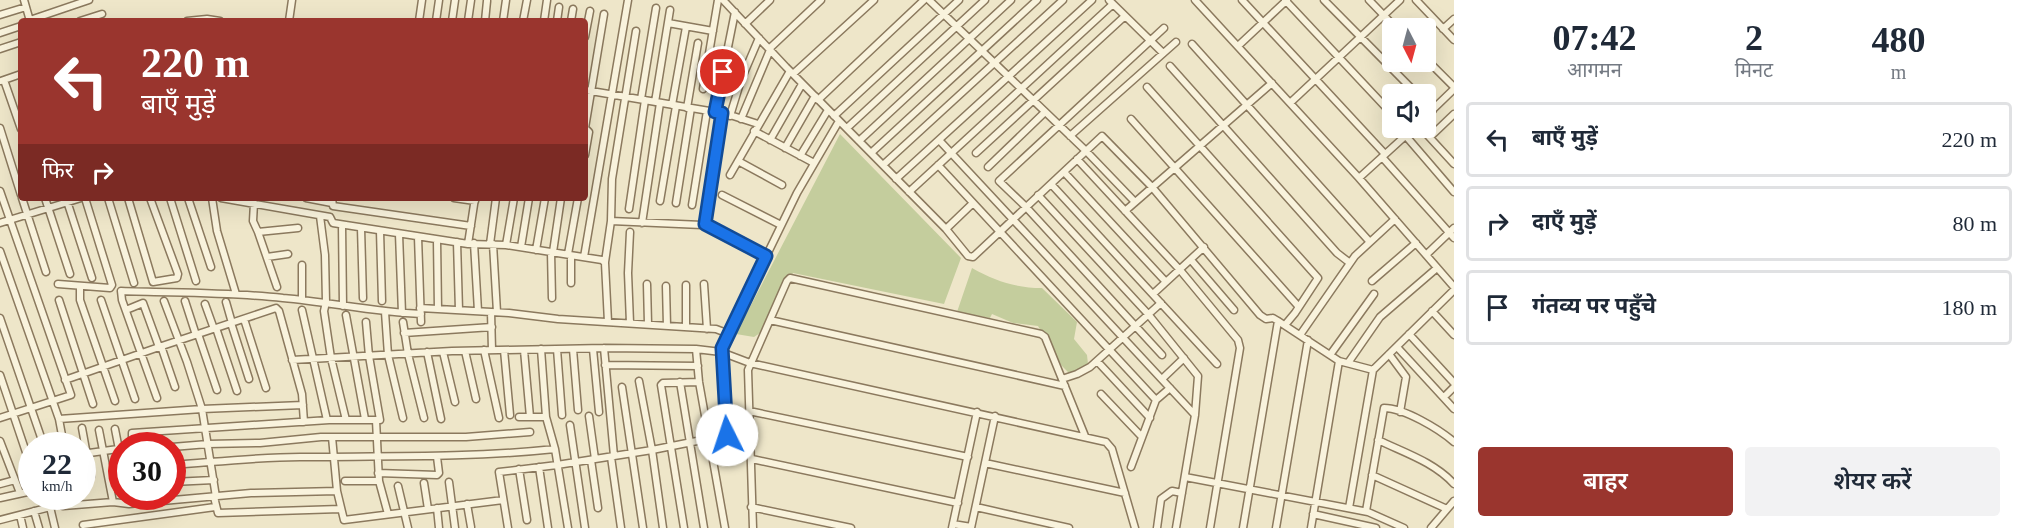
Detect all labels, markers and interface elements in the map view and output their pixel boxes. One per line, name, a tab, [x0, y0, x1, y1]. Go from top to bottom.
north arrow	[1382, 18, 1436, 72]
map controls	[1382, 18, 1436, 138]
text: 07:42	[1552, 18, 1636, 58]
text: 2	[1745, 18, 1763, 58]
text: 480	[1872, 20, 1926, 60]
text: 220 m	[141, 40, 250, 86]
icon: left	[42, 42, 120, 120]
pin	[697, 46, 748, 97]
icon: arrive	[706, 55, 739, 88]
text: आगमन	[1567, 59, 1622, 81]
text: मिनट	[1735, 59, 1773, 81]
text: m	[1891, 61, 1906, 83]
button: sound	[1382, 84, 1436, 138]
text: बाएँ मुड़ें	[141, 89, 216, 119]
icon: left	[1481, 123, 1514, 156]
text: बाएँ मुड़ें	[1532, 125, 1598, 150]
text: 220 m	[1941, 127, 1997, 152]
icon: right	[86, 156, 119, 189]
text: फिर	[42, 158, 74, 183]
icon: right	[1481, 207, 1514, 240]
text: दाएँ मुड़ें	[1532, 209, 1597, 234]
text: 80 m	[1952, 211, 1997, 236]
icon: arrive	[1481, 291, 1514, 324]
text: गंतव्य पर पहुँचे	[1532, 293, 1656, 318]
text: 180 m	[1941, 295, 1997, 320]
position arrow	[695, 403, 759, 467]
speed limit sign: 30	[108, 432, 186, 510]
text: 22	[42, 447, 72, 480]
button: बाहर	[1478, 447, 1733, 516]
button: शेयर करें	[1745, 447, 2000, 516]
text: km/h	[42, 478, 72, 494]

